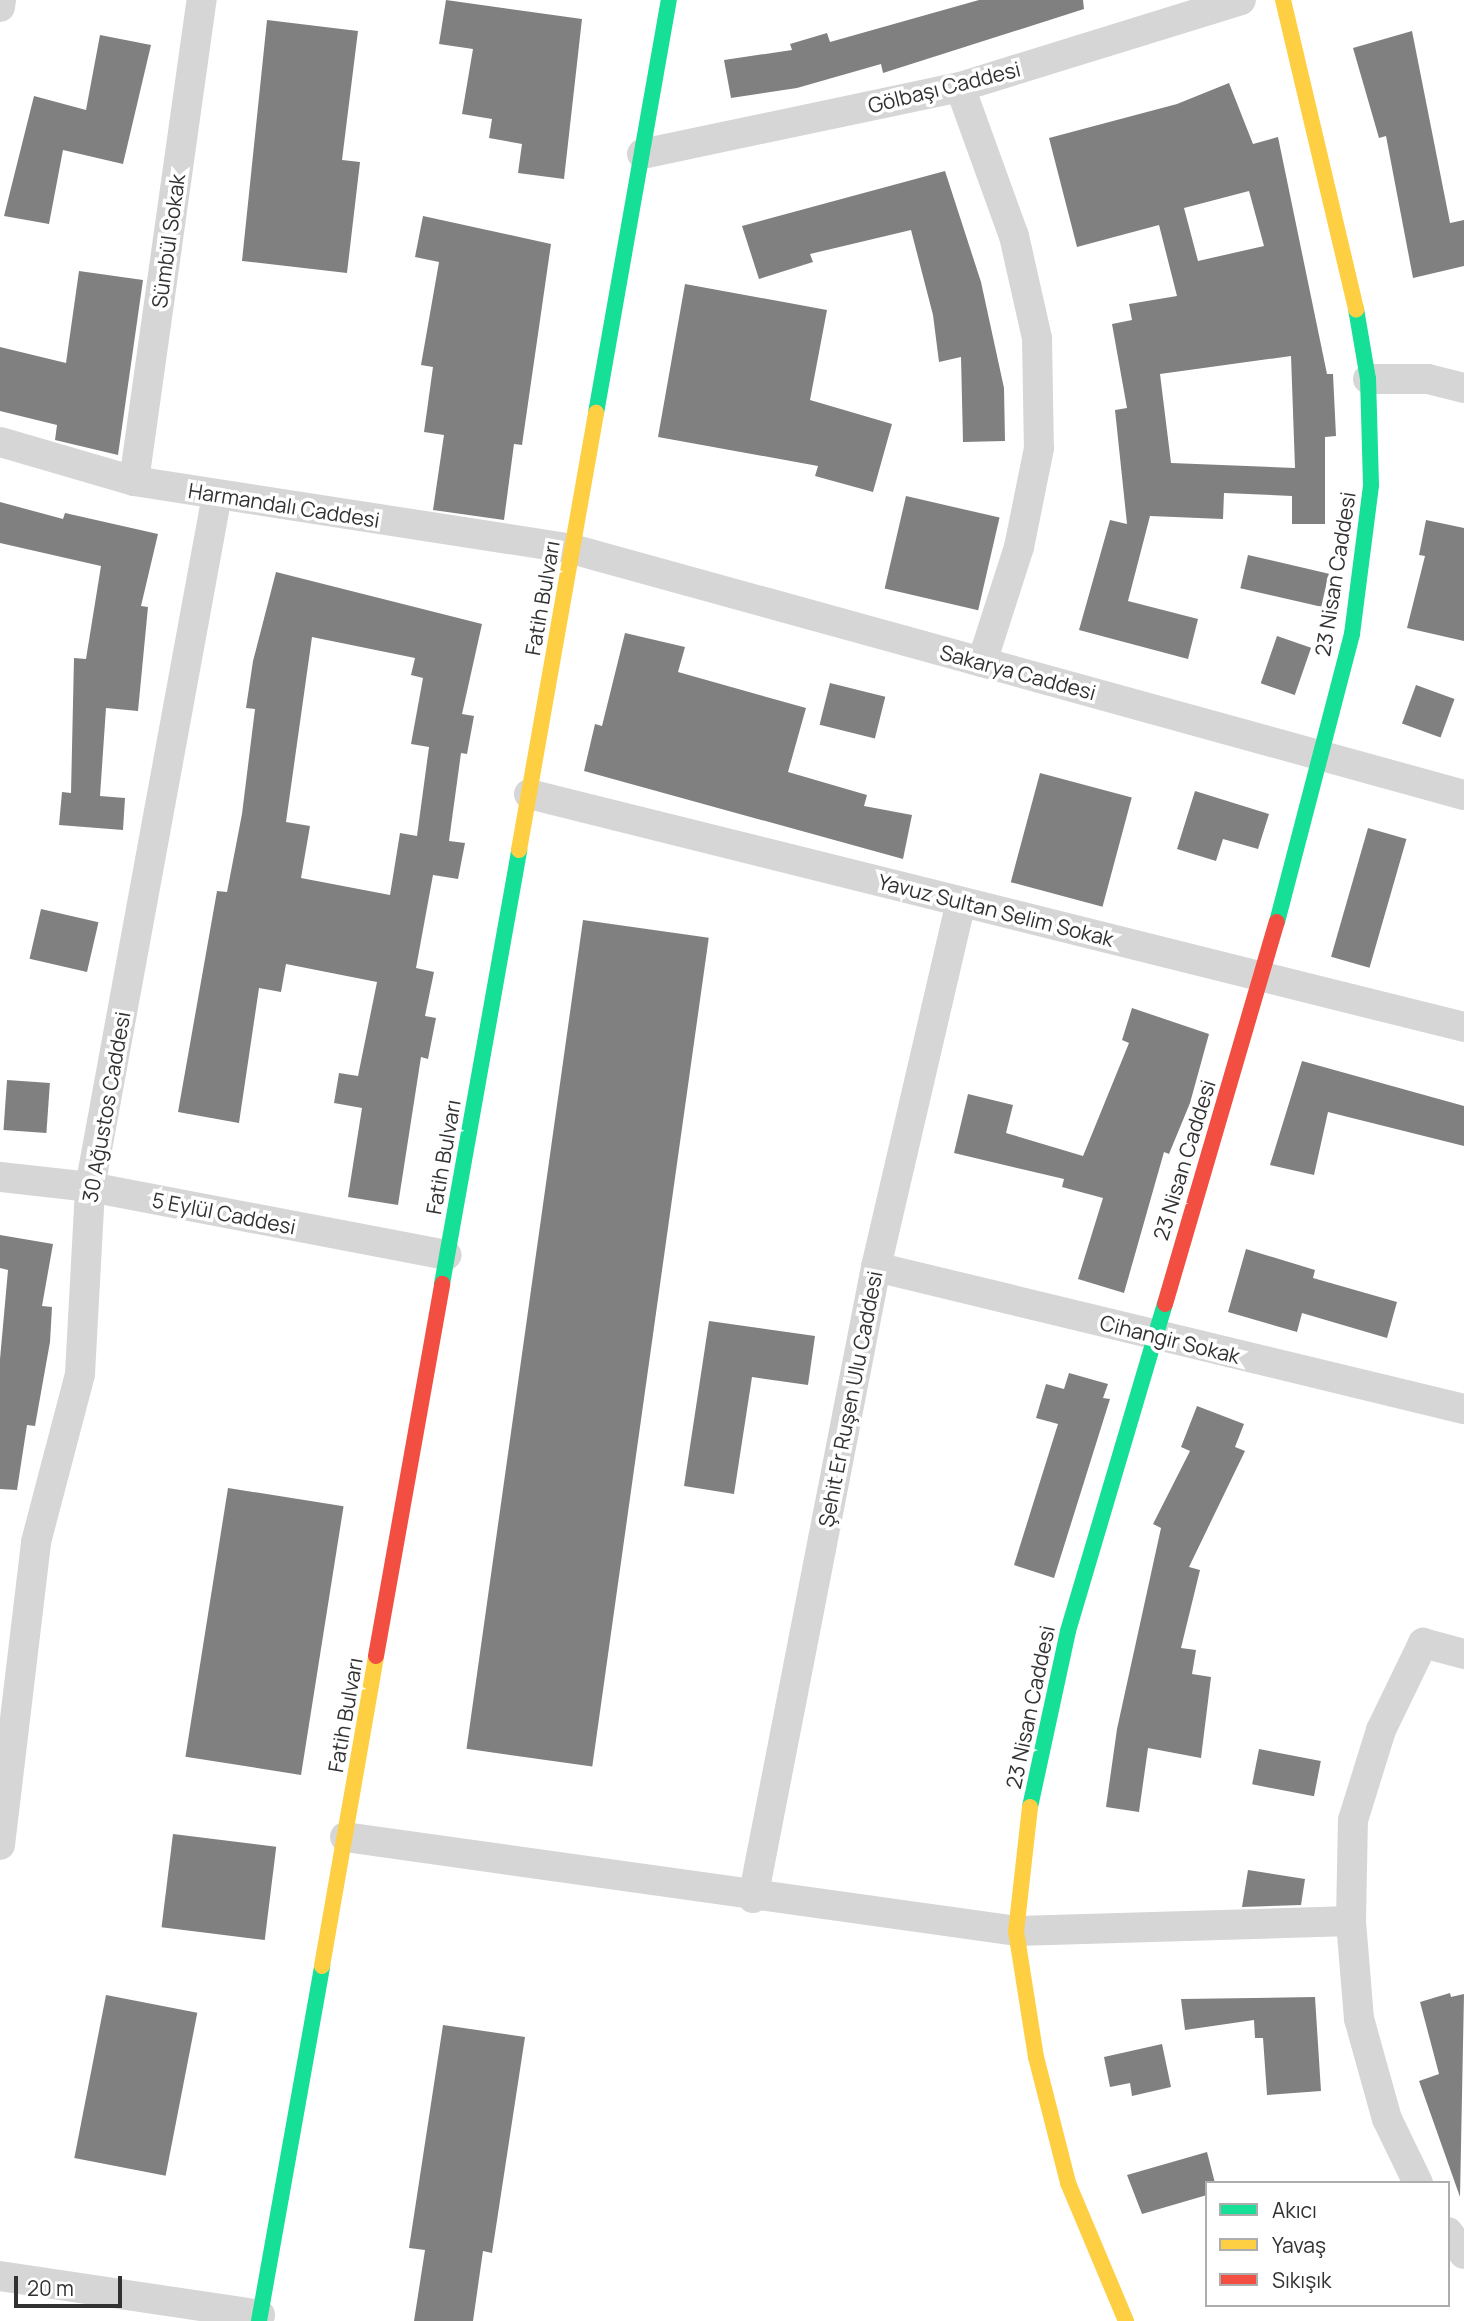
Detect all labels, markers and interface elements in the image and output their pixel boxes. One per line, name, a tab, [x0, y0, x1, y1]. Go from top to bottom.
street label: Gölbaşı Caddesi	[865, 56, 1023, 118]
street label: Sümbül Sokak	[146, 172, 190, 310]
street label: Harmandalı Caddesi	[187, 477, 381, 533]
street label: 23 Nisan Caddesi	[1310, 490, 1360, 658]
street label: Fatih Bulvarı	[519, 539, 565, 657]
street label: Sakarya Caddesi	[937, 639, 1099, 705]
street label: Yavuz Sultan Selim Sokak	[876, 869, 1116, 951]
street label: 30 Ağustos Caddesi	[77, 1010, 135, 1204]
street label: 23 Nisan Caddesi	[1148, 1077, 1220, 1243]
street label: Fatih Bulvarı	[420, 1098, 466, 1216]
street label: 5 Eylül Caddesi	[150, 1187, 298, 1239]
street label: Şehit Er Ruşen Ulu Caddesi	[813, 1269, 887, 1529]
street label: Cihangir Sokak	[1097, 1309, 1243, 1369]
street label: 23 Nisan Caddesi	[1000, 1623, 1060, 1791]
street label: Fatih Bulvarı	[322, 1656, 368, 1774]
legend	[1205, 2181, 1450, 2307]
text: Akıcı	[1272, 2196, 1317, 2224]
text: Yavaş	[1272, 2231, 1326, 2259]
scale bar	[18, 2262, 126, 2306]
text: Sıkışık	[1272, 2266, 1332, 2294]
text: 20 m	[27, 2274, 74, 2302]

